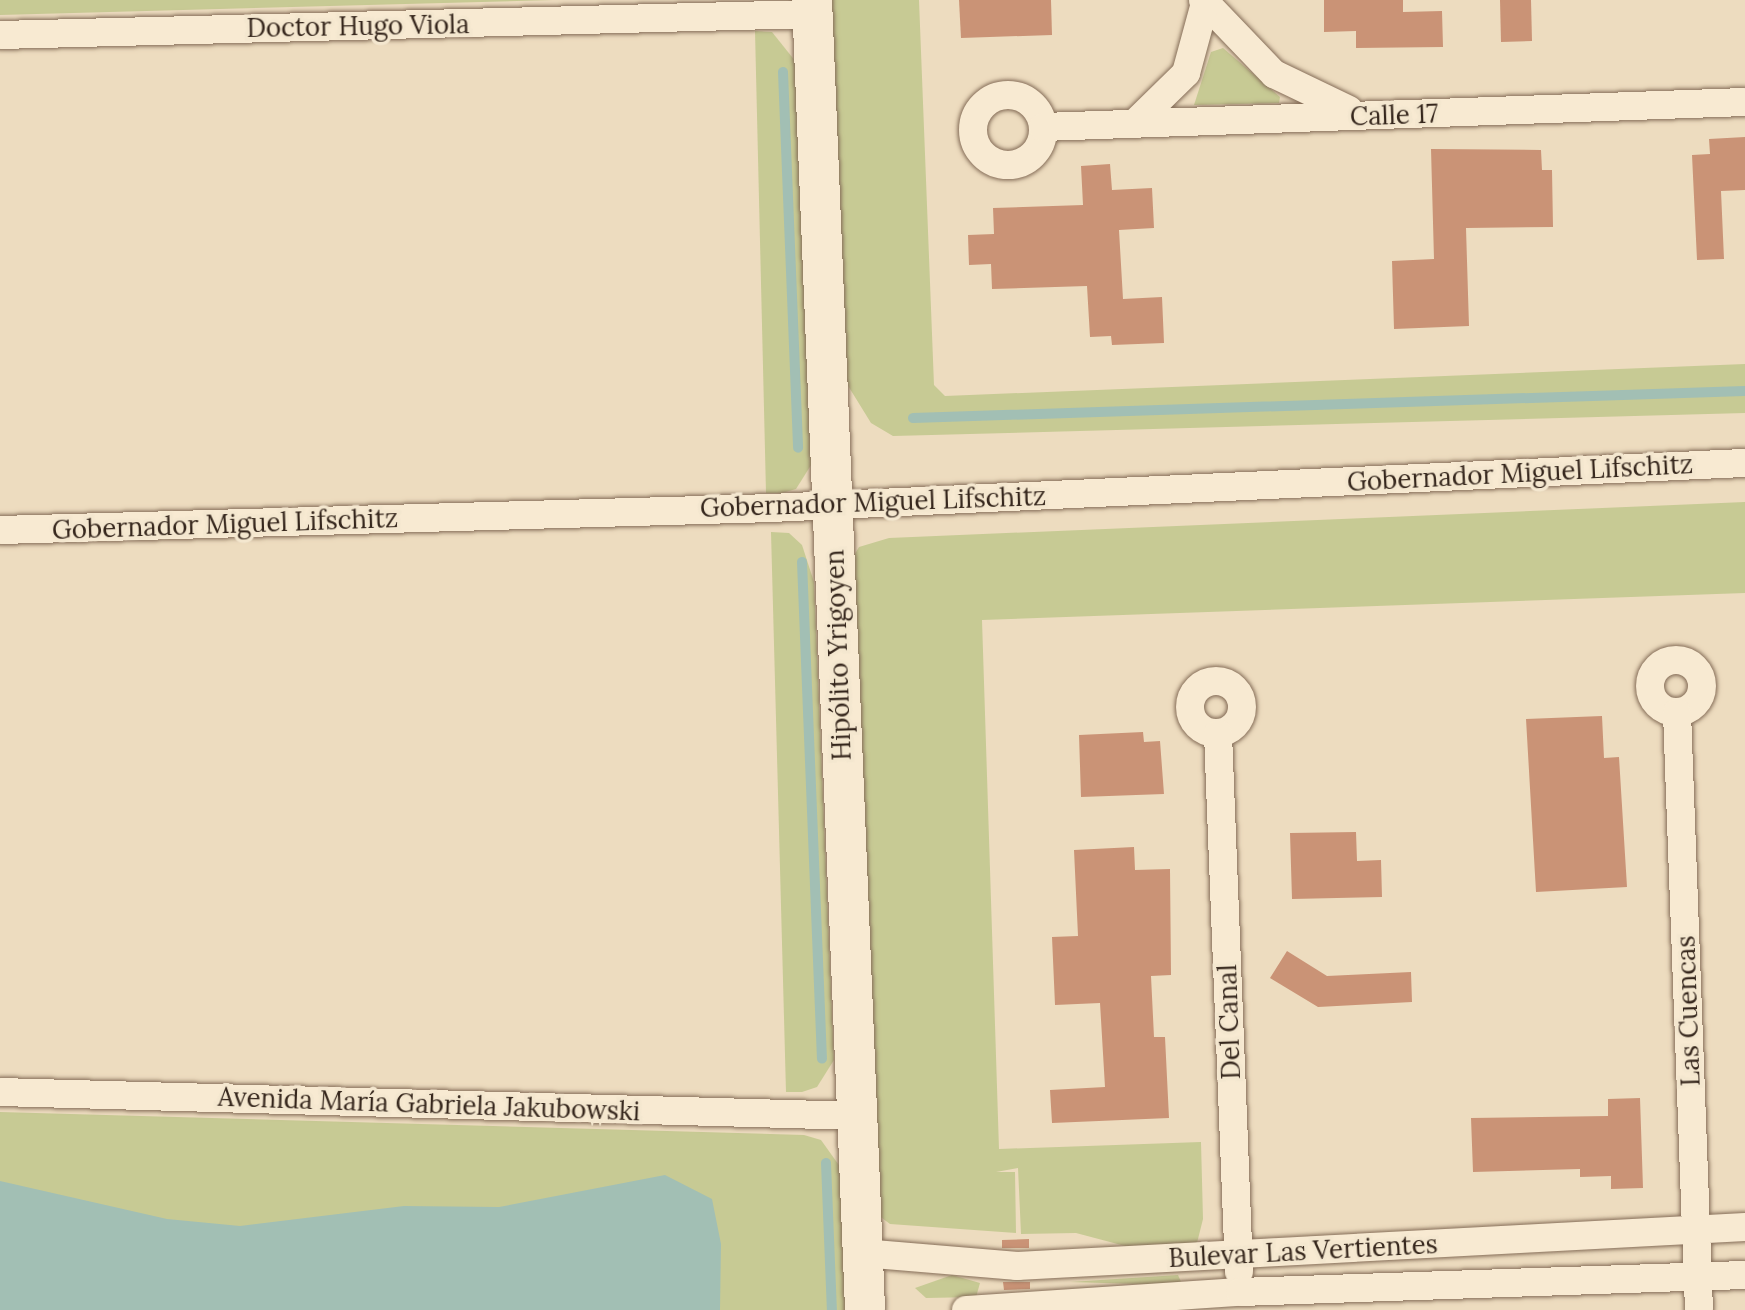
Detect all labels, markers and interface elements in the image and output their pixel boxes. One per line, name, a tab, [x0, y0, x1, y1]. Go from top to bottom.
street label: Doctor Hugo Viola	[246, 8, 470, 44]
street label: Calle 17	[1349, 98, 1439, 132]
street label: Gobernador Miguel Lifschitz	[1346, 448, 1694, 498]
street label: Gobernador Miguel Lifschitz	[699, 480, 1047, 524]
street label: Gobernador Miguel Lifschitz	[51, 502, 399, 546]
street label: Hipólito Yrigoyen	[819, 549, 857, 761]
street label: Las Cuencas	[1670, 935, 1706, 1087]
street label: Del Canal	[1211, 964, 1247, 1080]
street label: Avenida María Gabriela Jakubowski	[217, 1081, 641, 1127]
street label: Bulevar Las Vertientes	[1168, 1228, 1438, 1274]

